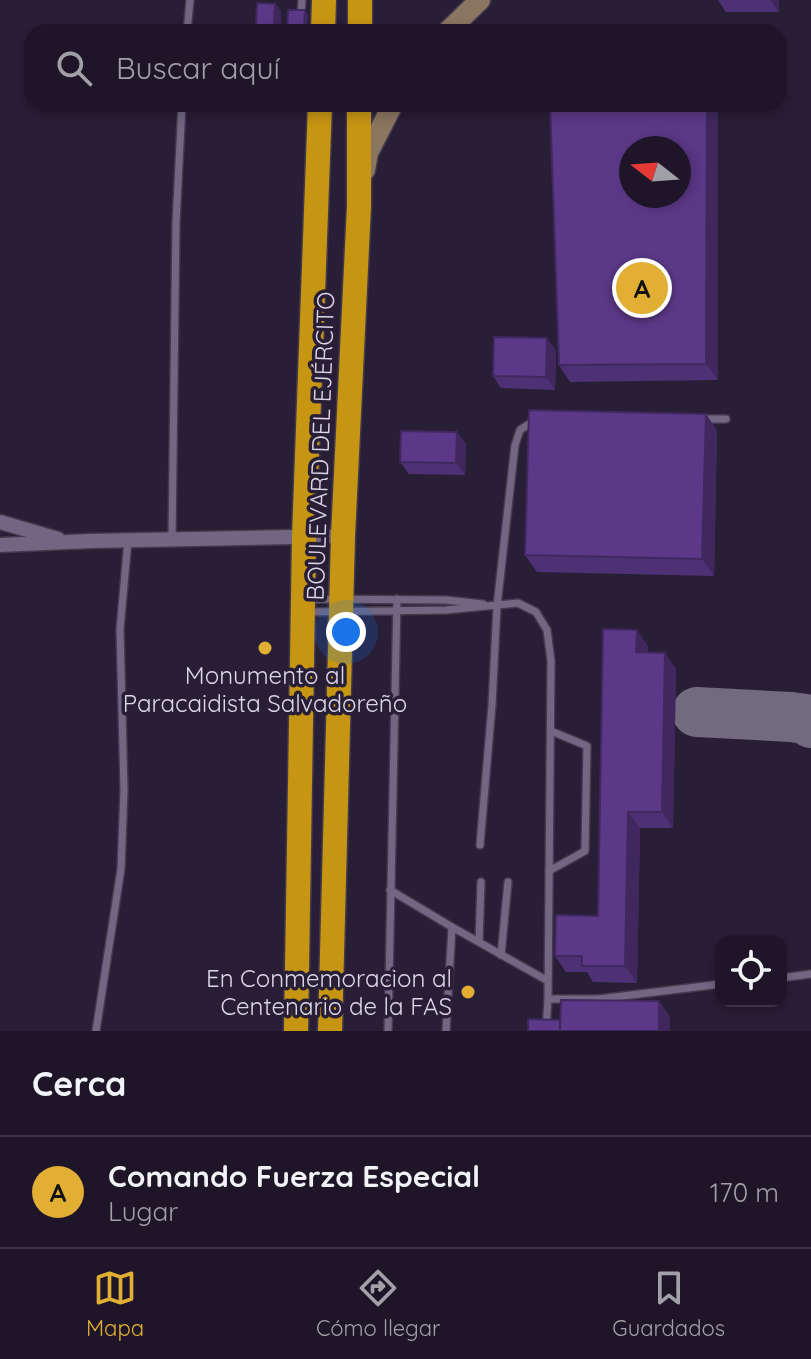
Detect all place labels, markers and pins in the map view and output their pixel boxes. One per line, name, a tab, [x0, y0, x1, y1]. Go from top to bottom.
pin: A	[616, 258, 668, 318]
marker: Monumento al Paracaidista Salvadoreño	[256, 639, 274, 657]
place label: Monumento al Paracaidista Salvadoreño	[123, 660, 407, 718]
place label: En Conmemoracion al Centenario de la FAS	[206, 963, 452, 1021]
marker: En Conmemoracion al Centenario de la FAS	[459, 983, 477, 1001]

